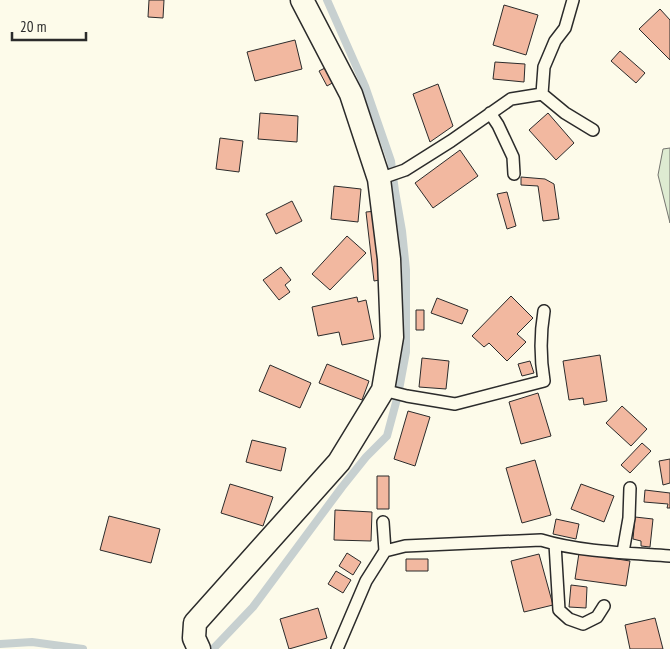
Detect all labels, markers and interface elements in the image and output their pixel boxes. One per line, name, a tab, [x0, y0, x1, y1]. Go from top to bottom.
scale bar	[12, 10, 86, 42]
text: 20 m	[20, 17, 46, 36]

